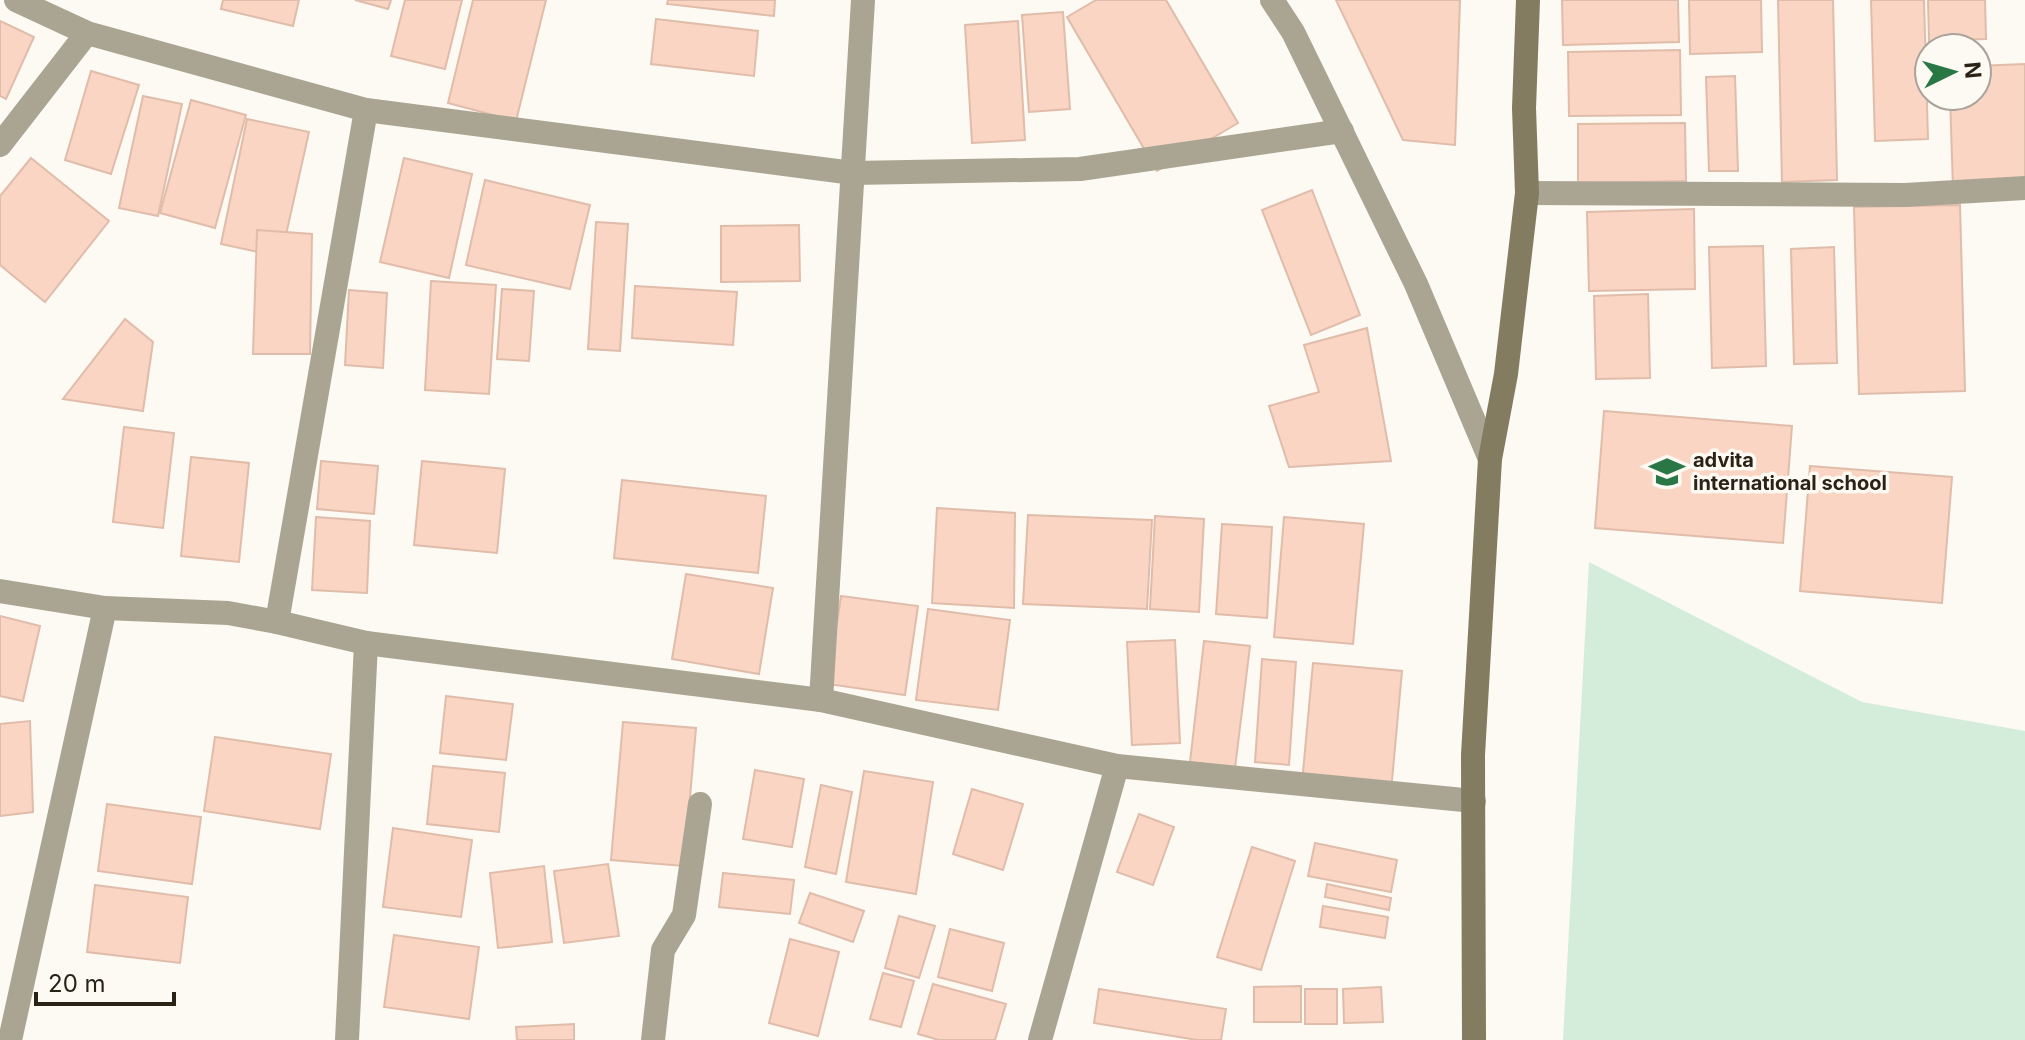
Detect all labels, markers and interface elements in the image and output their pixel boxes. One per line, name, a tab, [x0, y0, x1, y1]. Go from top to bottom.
north arrow	[1913, 32, 1993, 112]
text: N	[1959, 61, 1987, 80]
place label: advita international school	[1693, 448, 1887, 495]
school or university icon: advita international school	[1648, 453, 1686, 491]
scale bar	[36, 956, 174, 1006]
text: 20 m	[48, 969, 106, 998]

